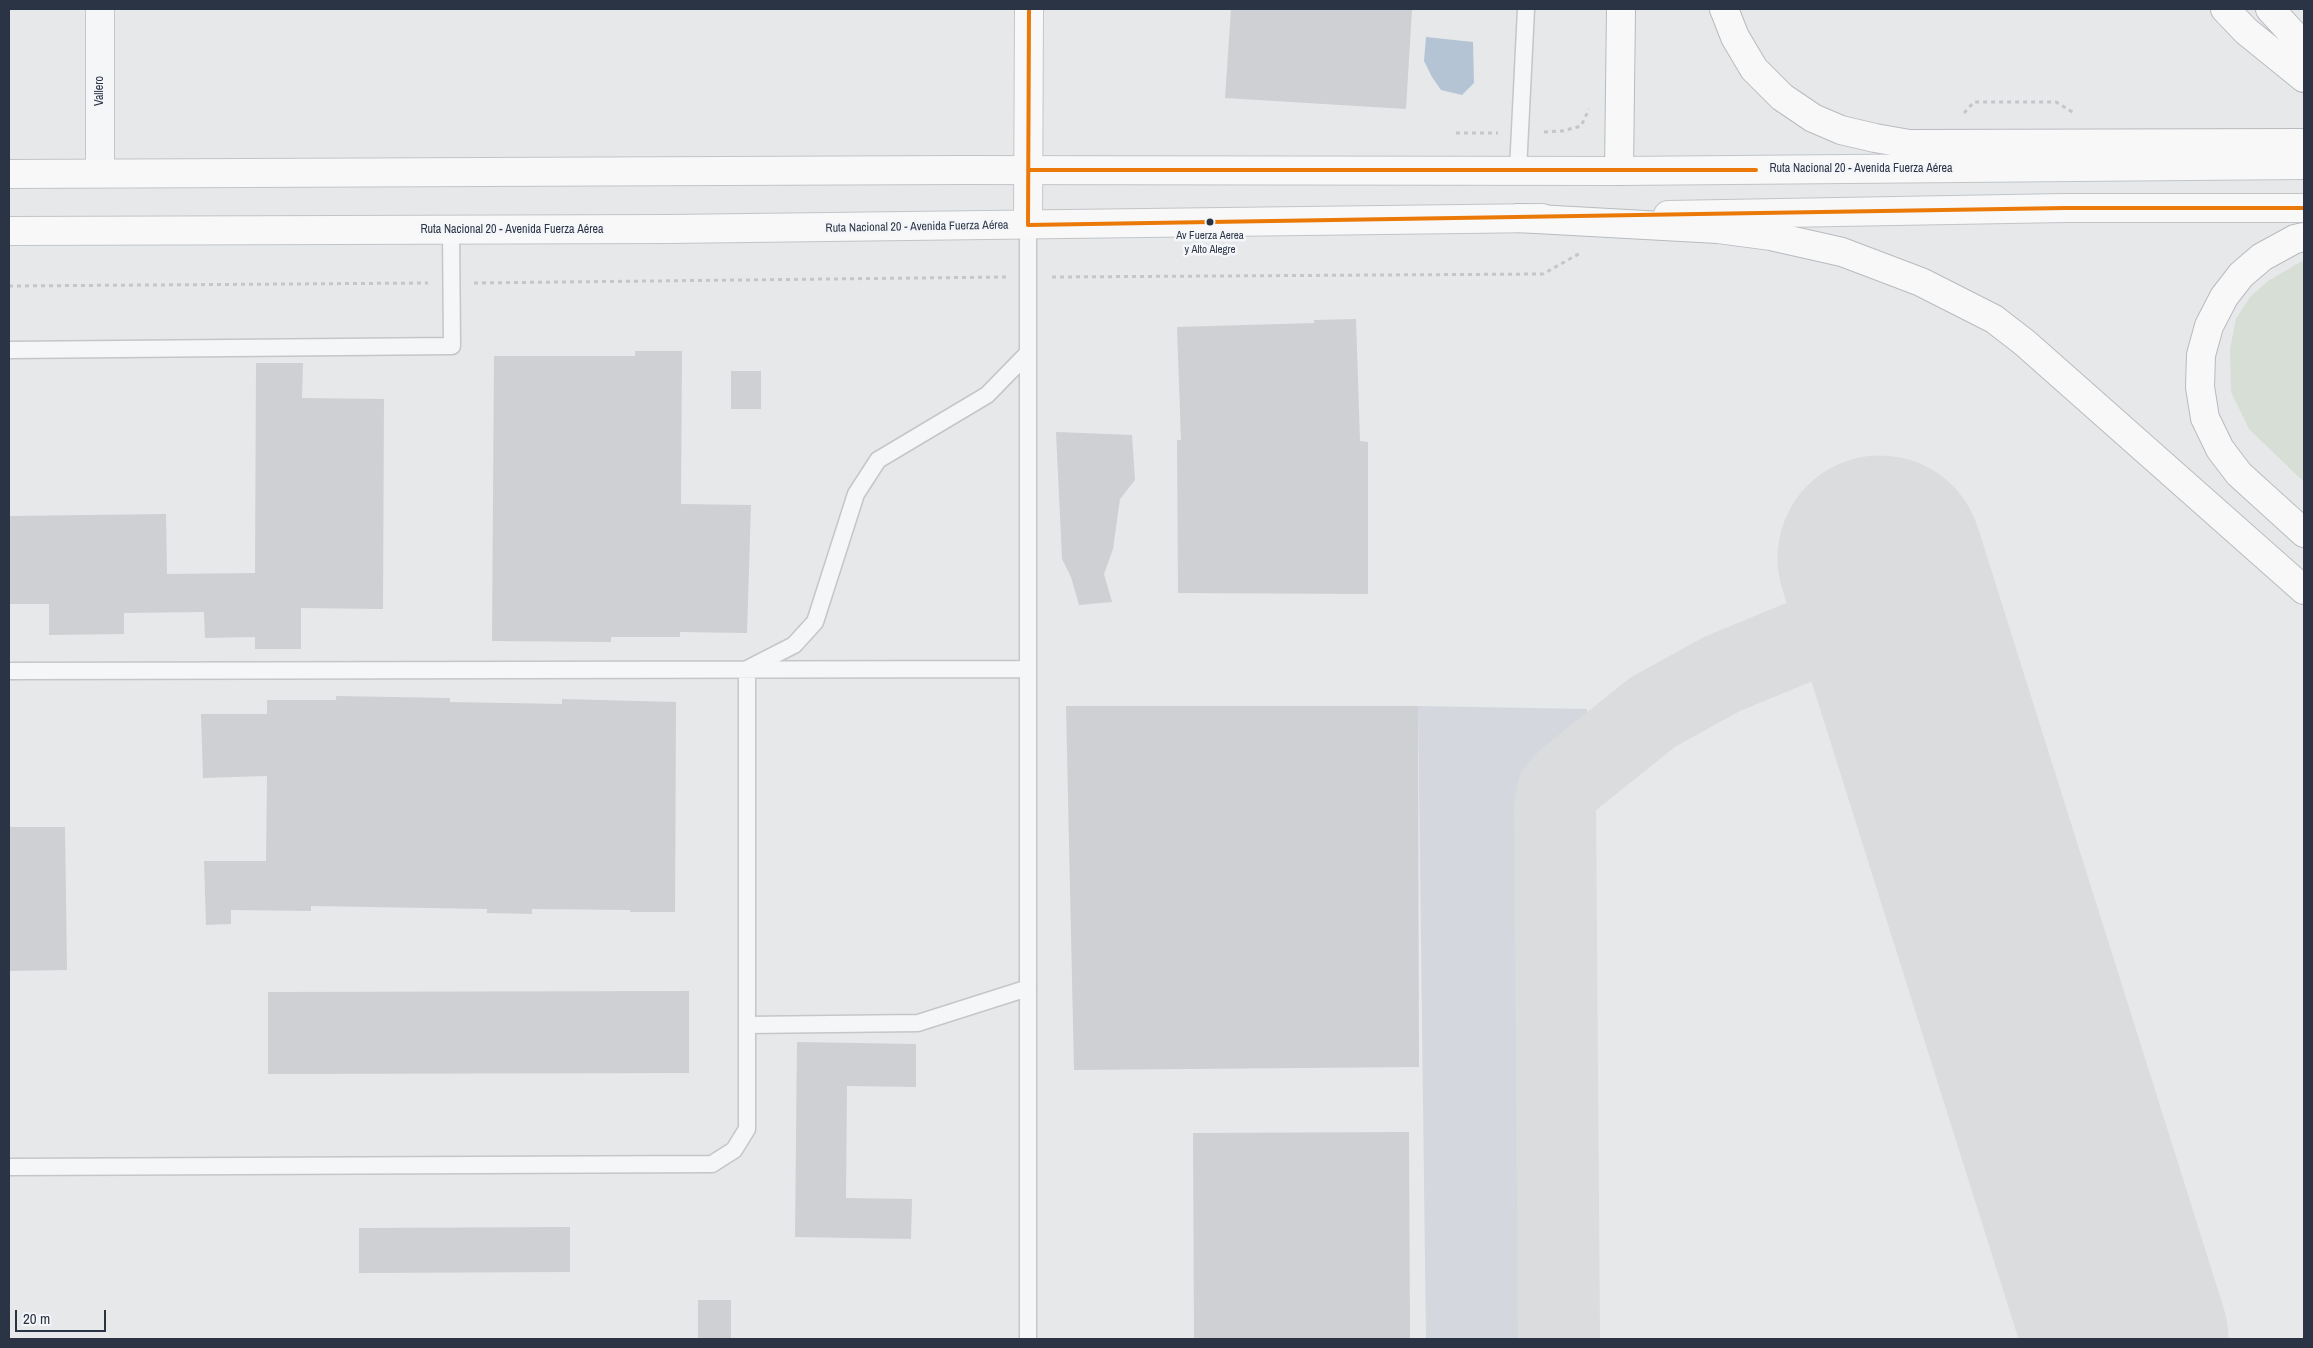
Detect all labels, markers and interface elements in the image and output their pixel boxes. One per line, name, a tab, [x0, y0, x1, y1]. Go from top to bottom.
street label: Vallero	[93, 76, 107, 106]
street label: Ruta Nacional 20 - Avenida Fuerza Aérea	[1769, 162, 1953, 176]
marker: Av Fuerza Aerea y Alto Alegre	[1205, 217, 1215, 227]
street label: Ruta Nacional 20 - Avenida Fuerza Aérea	[825, 218, 1009, 236]
street label: Ruta Nacional 20 - Avenida Fuerza Aérea	[420, 223, 604, 237]
place label: Av Fuerza Aerea y Alto Alegre	[1176, 229, 1244, 255]
scale bar	[18, 1300, 109, 1332]
text: 20 m	[23, 1308, 50, 1329]

